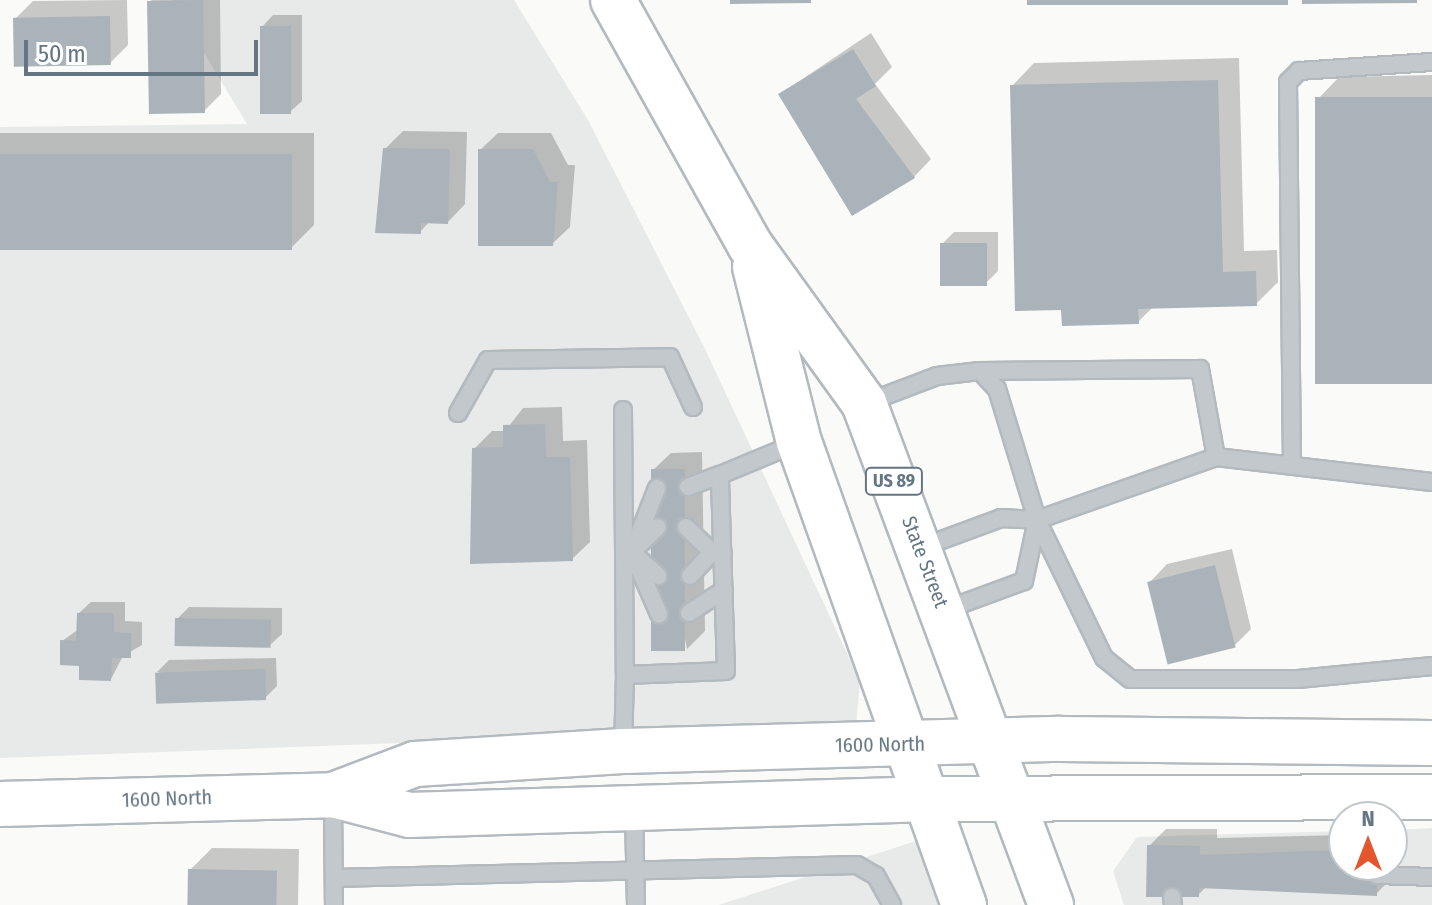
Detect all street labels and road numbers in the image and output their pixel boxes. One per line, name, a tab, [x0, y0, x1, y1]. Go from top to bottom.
road number: US 89	[864, 467, 924, 495]
street label: State Street	[897, 513, 953, 611]
street label: 1600 North	[835, 732, 925, 758]
street label: 1600 North	[122, 785, 212, 813]

